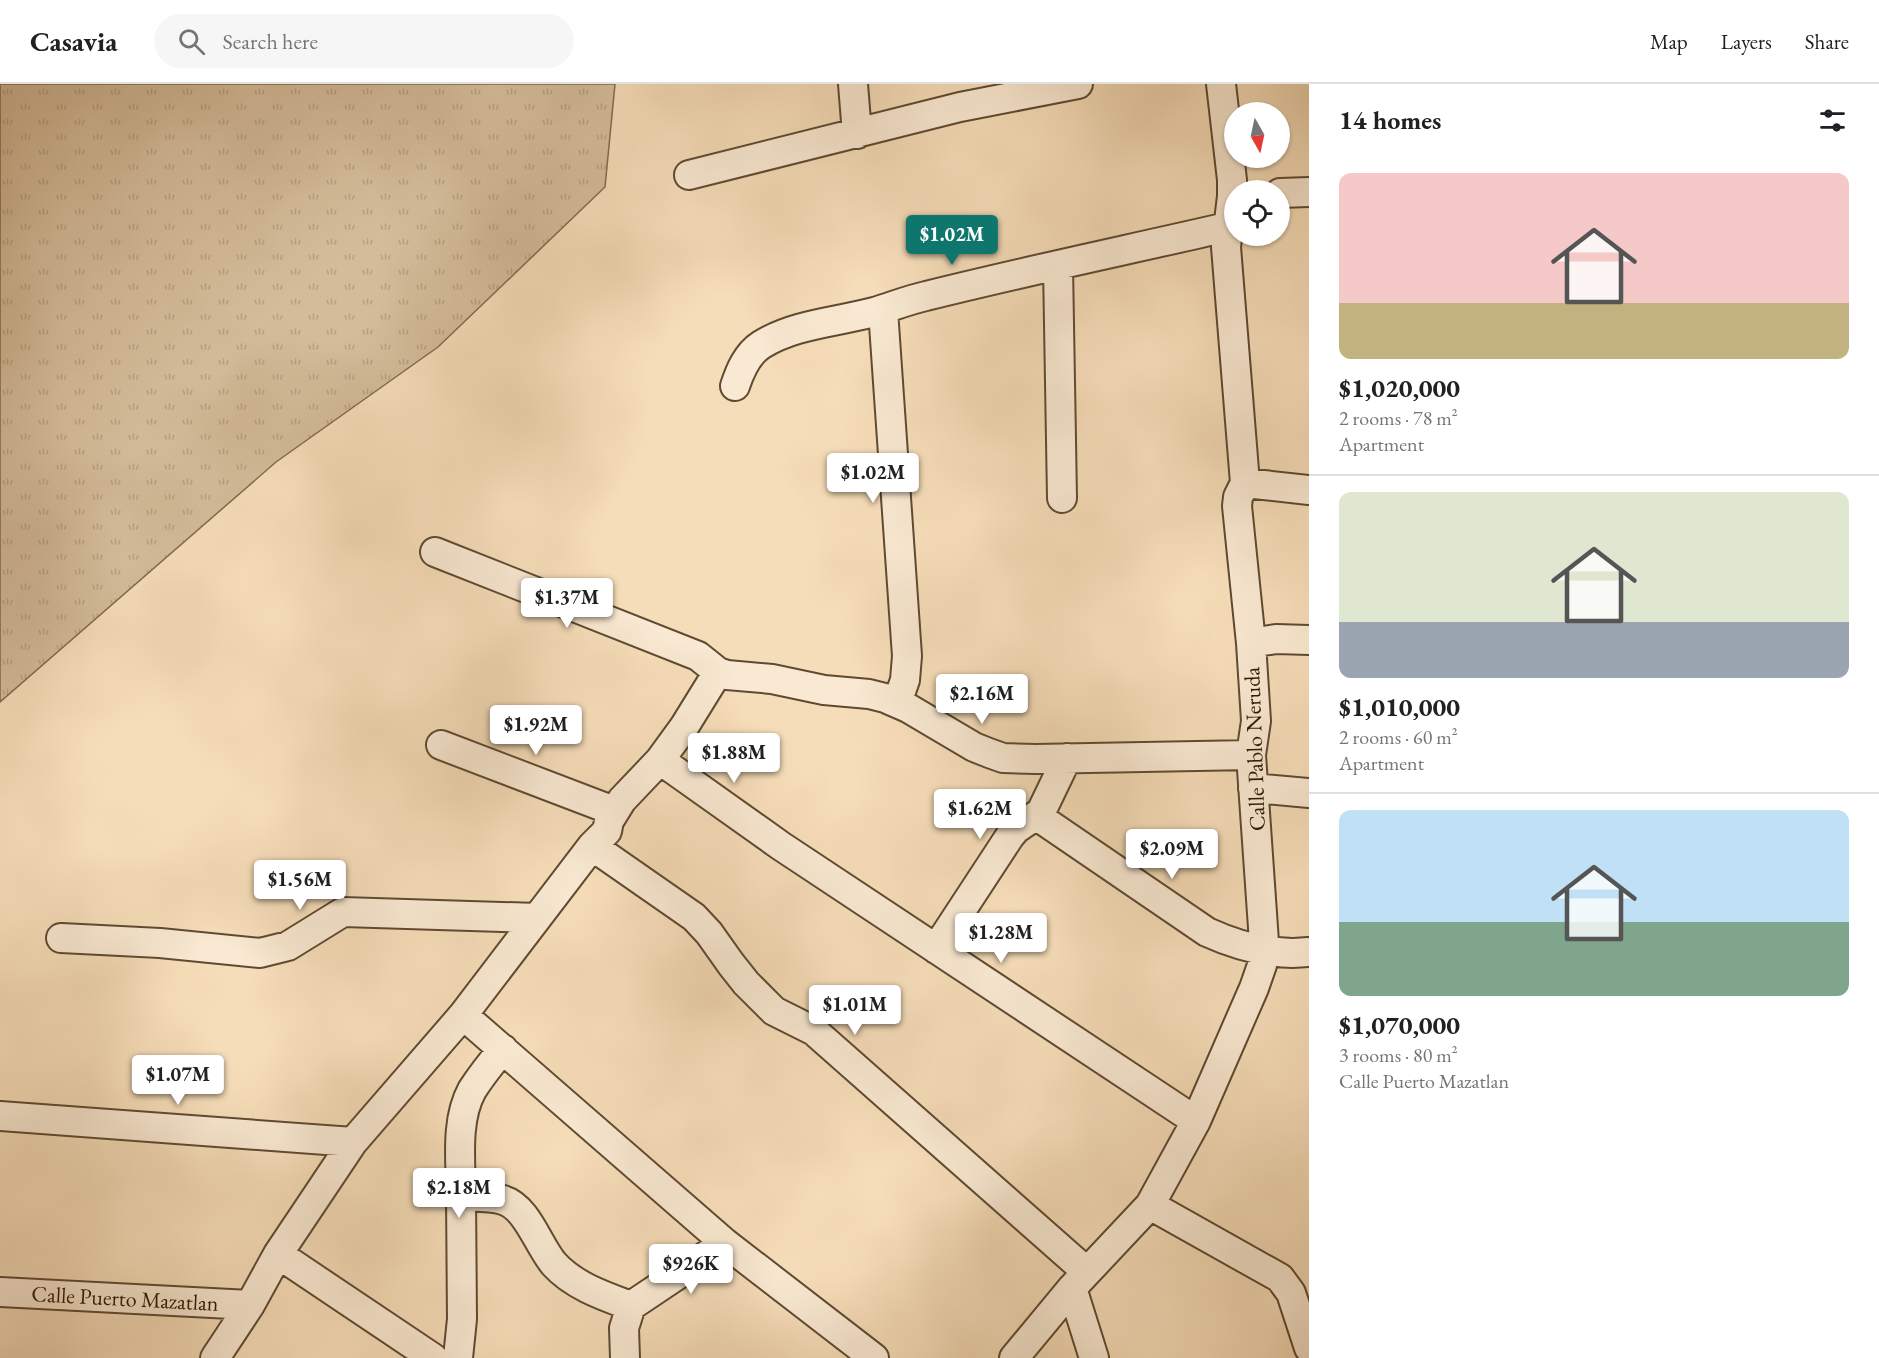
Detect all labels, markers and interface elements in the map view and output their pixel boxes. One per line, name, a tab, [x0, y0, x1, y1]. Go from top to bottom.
search box	[154, 14, 574, 68]
text: Casavia	[30, 23, 118, 59]
icon: search	[175, 25, 208, 58]
text: Search here	[223, 27, 318, 56]
text: Map	[1650, 28, 1688, 55]
text: Layers	[1721, 28, 1772, 55]
text: Share	[1805, 28, 1849, 55]
north arrow	[1224, 102, 1290, 168]
map controls	[1224, 102, 1290, 246]
text: 14 homes	[1339, 103, 1441, 137]
icon: filters	[1816, 104, 1849, 137]
button: locate	[1224, 180, 1290, 246]
icon: home	[1540, 212, 1648, 320]
pin: $1.02M	[903, 215, 1001, 266]
text: $1.02M	[920, 221, 984, 247]
text: $1,020,000	[1339, 371, 1460, 405]
text: 2 rooms · 78 m²	[1339, 405, 1458, 431]
text: Apartment	[1339, 431, 1424, 457]
pin: $1.02M	[824, 453, 922, 504]
text: $1.02M	[841, 459, 905, 485]
icon: home	[1540, 531, 1648, 639]
pin: $1.37M	[518, 578, 616, 629]
text: $1.37M	[535, 584, 599, 610]
street label: Calle Pablo Neruda	[1237, 666, 1272, 832]
pin: $2.16M	[933, 674, 1031, 725]
text: $2.16M	[950, 680, 1014, 706]
text: $1,010,000	[1339, 690, 1460, 724]
pin: $1.92M	[487, 705, 585, 756]
text: $1.92M	[504, 711, 568, 737]
text: 2 rooms · 60 m²	[1339, 724, 1458, 750]
pin: $1.88M	[685, 733, 783, 784]
text: $1.88M	[702, 739, 766, 765]
text: Apartment	[1339, 750, 1424, 776]
pin: $1.62M	[931, 789, 1029, 840]
text: $1.62M	[948, 795, 1012, 821]
pin: $2.09M	[1123, 829, 1221, 880]
text: $2.09M	[1140, 835, 1204, 861]
icon: home	[1540, 849, 1648, 957]
pin: $1.56M	[251, 860, 349, 911]
text: $1.56M	[268, 866, 332, 892]
pin: $1.28M	[952, 913, 1050, 964]
text: $1.28M	[969, 919, 1033, 945]
pin: $1.01M	[806, 985, 904, 1036]
text: $1.01M	[823, 991, 887, 1017]
text: $1,070,000	[1339, 1008, 1460, 1042]
text: 3 rooms · 80 m²	[1339, 1042, 1458, 1068]
pin: $1.07M	[129, 1055, 227, 1106]
text: $1.07M	[146, 1061, 210, 1087]
text: Calle Puerto Mazatlan	[1339, 1068, 1509, 1094]
pin: $2.18M	[410, 1168, 508, 1219]
text: $2.18M	[427, 1174, 491, 1200]
pin: $926K	[649, 1244, 733, 1295]
text: $926K	[663, 1250, 719, 1276]
street label: Calle Puerto Mazatlan	[31, 1279, 220, 1318]

